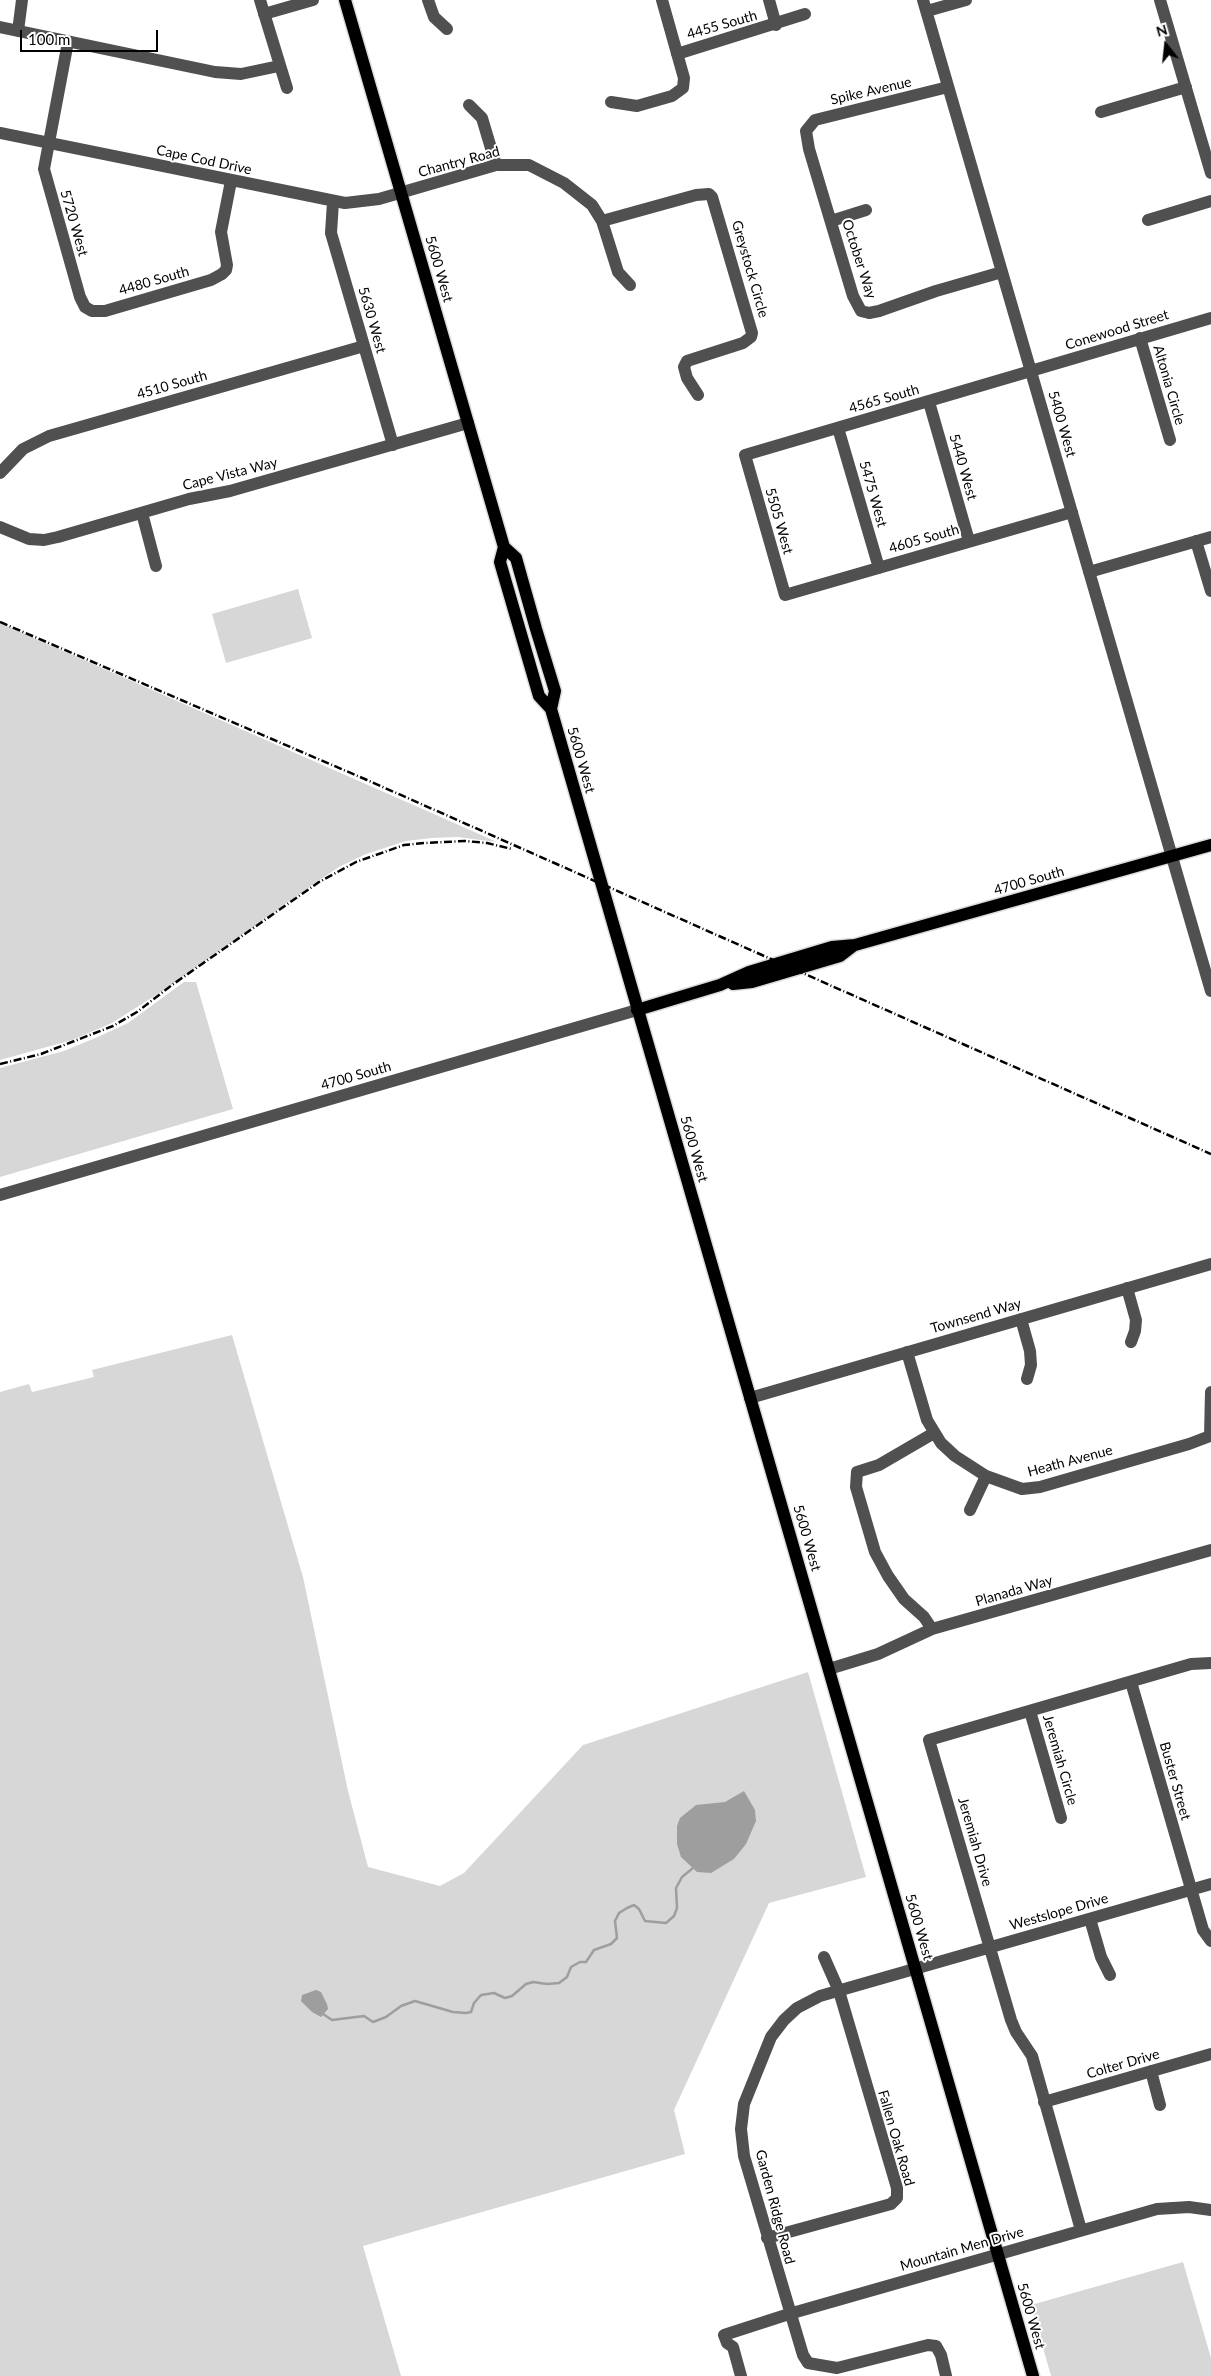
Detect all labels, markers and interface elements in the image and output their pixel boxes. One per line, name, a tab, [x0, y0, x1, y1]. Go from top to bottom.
street label: 4455 South	[685, 7, 759, 43]
scale bar	[22, 20, 160, 52]
north arrow	[1141, 20, 1191, 70]
text: N	[1154, 20, 1169, 40]
text: 100 m	[28, 30, 70, 48]
street label: Spike Avenue	[829, 74, 913, 108]
street label: Cape Cod Drive	[155, 142, 253, 178]
street label: Chantry Road	[416, 143, 502, 181]
street label: 5720 West	[57, 188, 91, 258]
street label: October Way	[838, 217, 880, 301]
street label: Greystock Circle	[728, 218, 772, 320]
street label: 5600 West	[422, 234, 456, 304]
street label: 4480 South	[117, 263, 191, 299]
street label: 5630 West	[355, 285, 389, 355]
street label: Conewood Street	[1063, 306, 1171, 354]
street label: Altonia Circle	[1150, 343, 1188, 427]
street label: 4510 South	[135, 367, 209, 403]
street label: 4565 South	[847, 381, 921, 417]
street label: 5400 West	[1045, 389, 1079, 459]
street label: 5440 West	[946, 432, 980, 502]
street label: Cape Vista Way	[181, 454, 279, 494]
street label: 5475 West	[856, 459, 890, 529]
street label: 5505 West	[762, 486, 796, 556]
street label: 4605 South	[887, 521, 961, 557]
street label: 5600 West	[564, 725, 598, 795]
street label: 4700 South	[992, 863, 1066, 899]
street label: 4700 South	[319, 1058, 393, 1094]
street label: 5600 West	[677, 1114, 711, 1184]
street label: Townsend Way	[929, 1295, 1023, 1337]
street label: Heath Avenue	[1026, 1442, 1114, 1480]
street label: 5600 West	[790, 1503, 824, 1573]
street label: Planada Way	[973, 1572, 1055, 1610]
street label: Jeremiah Circle	[1039, 1713, 1081, 1807]
street label: Buster Street	[1156, 1740, 1194, 1822]
street label: Jeremiah Drive	[954, 1796, 996, 1888]
street label: Westslope Drive	[1008, 1890, 1110, 1934]
street label: 5600 West	[902, 1892, 936, 1962]
street label: Colter Drive	[1085, 2046, 1161, 2082]
street label: Fallen Oak Road	[874, 2088, 918, 2188]
street label: Garden Ridge Road	[752, 2148, 798, 2266]
street label: Mountain Men Drive	[898, 2223, 1026, 2275]
street label: 5600 West	[1014, 2281, 1048, 2351]

